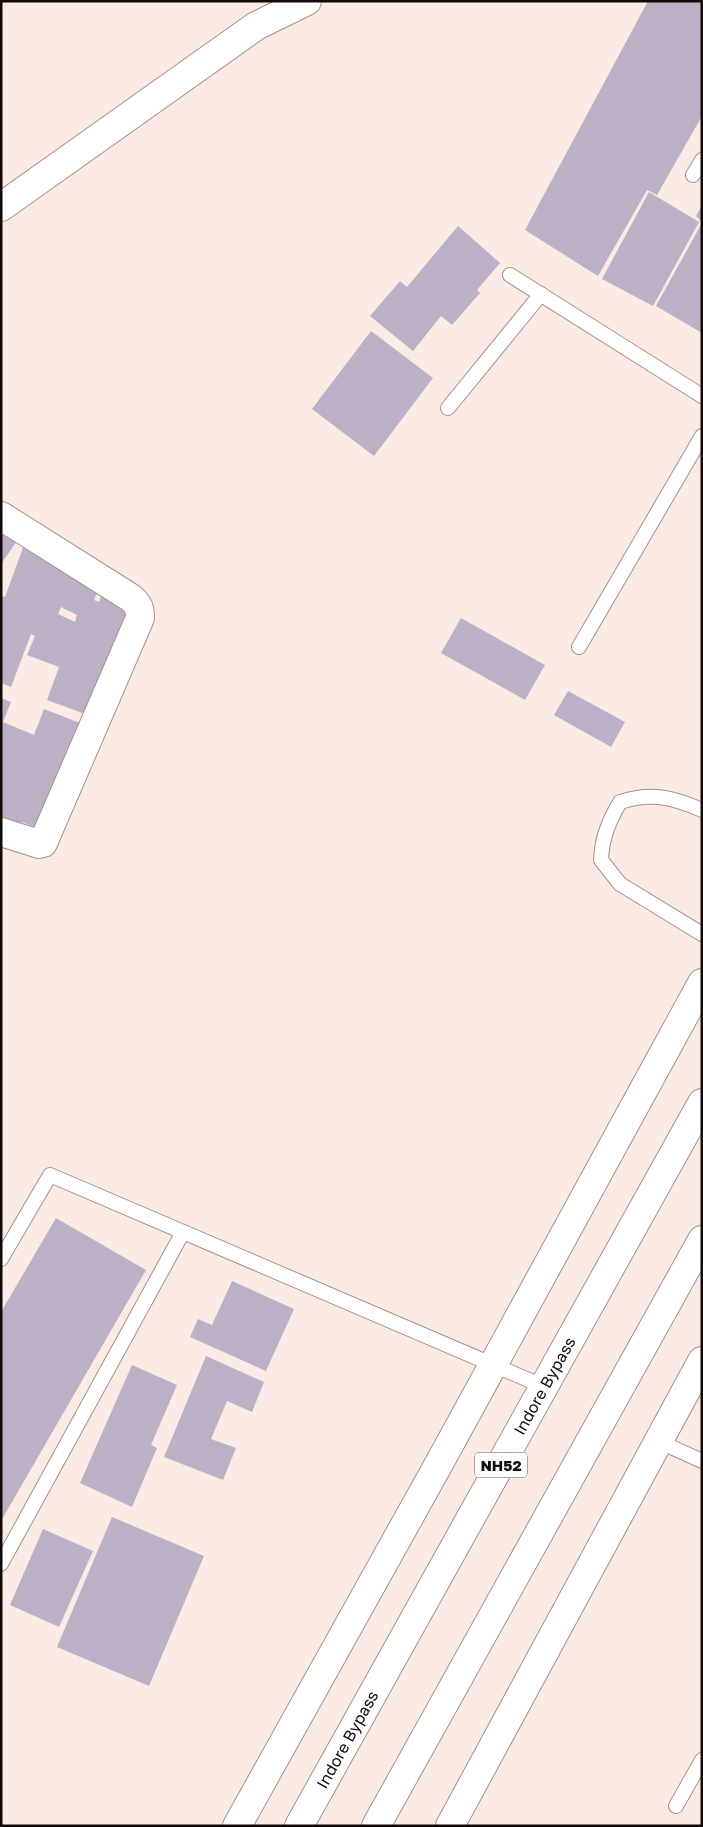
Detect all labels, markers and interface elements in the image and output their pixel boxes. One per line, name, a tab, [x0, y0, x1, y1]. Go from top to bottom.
street label: Indore Bypass	[509, 1333, 580, 1438]
road number: NH52	[475, 1452, 527, 1478]
street label: Indore Bypass	[312, 1687, 382, 1792]

